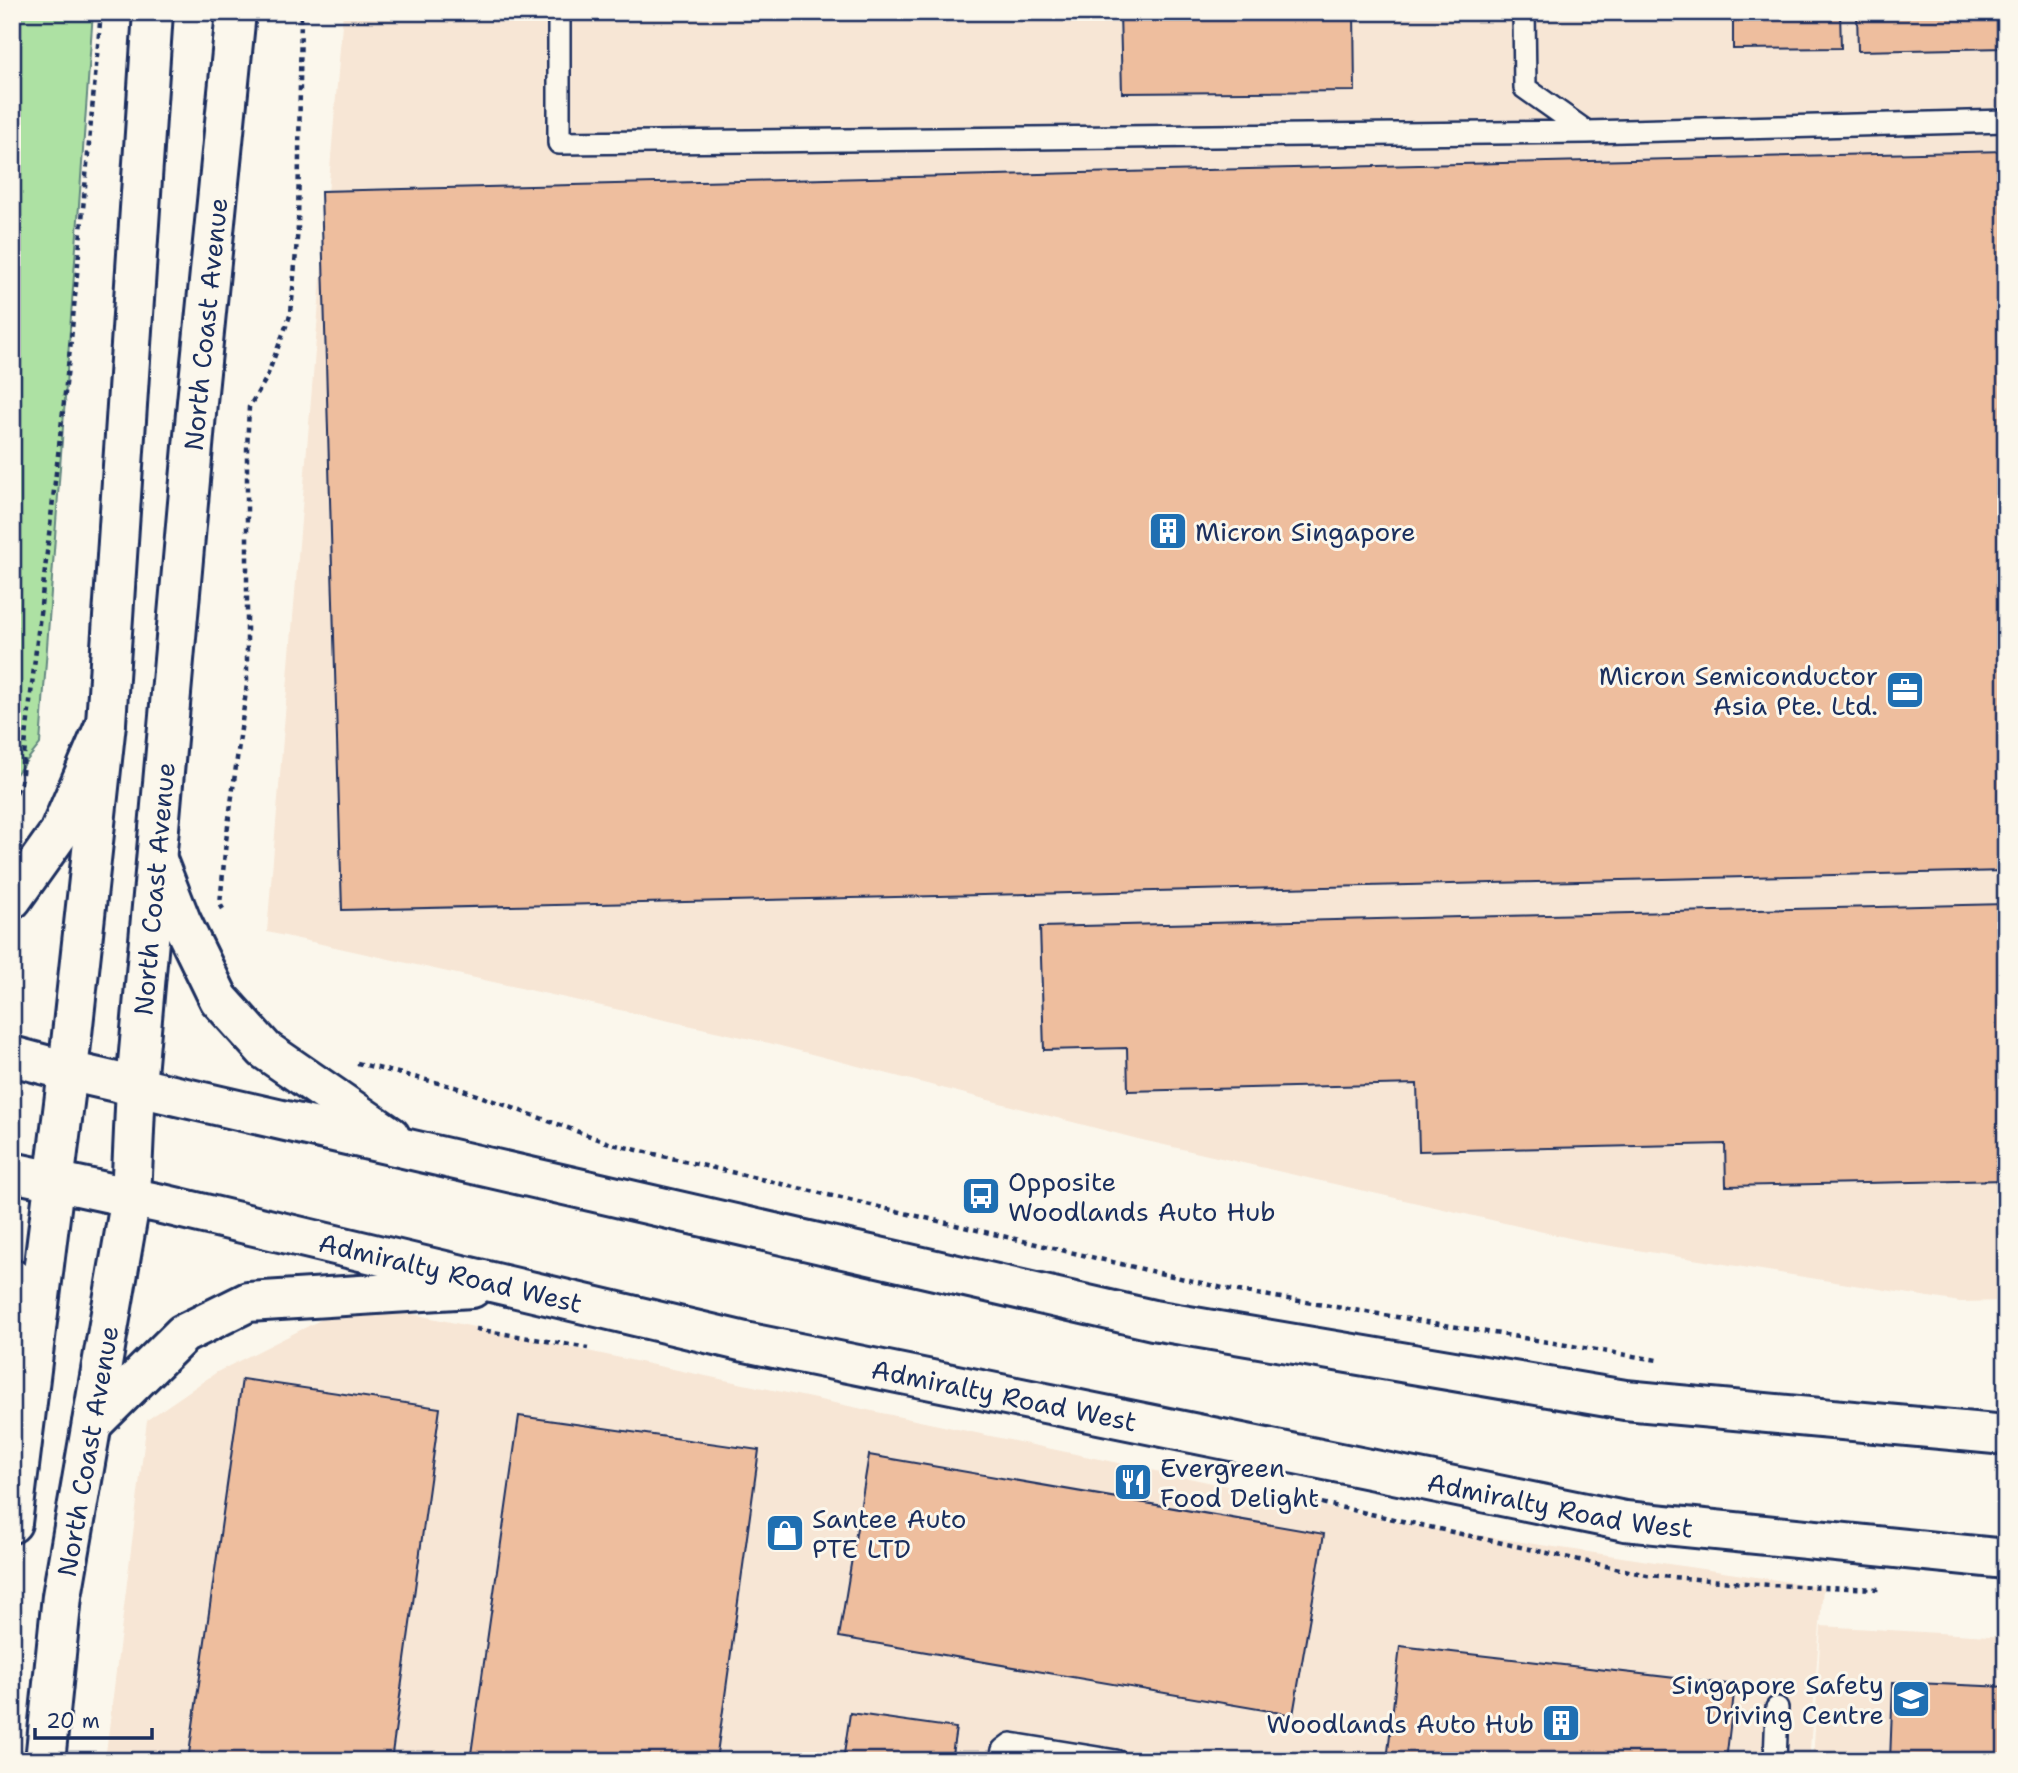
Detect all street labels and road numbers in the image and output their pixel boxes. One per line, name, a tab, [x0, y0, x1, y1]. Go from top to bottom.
street label: North Coast Avenue	[175, 196, 235, 452]
street label: North Coast Avenue	[125, 761, 182, 1017]
street label: Admiralty Road West	[315, 1224, 586, 1320]
street label: North Coast Avenue	[48, 1323, 126, 1579]
street label: Admiralty Road West	[869, 1351, 1140, 1439]
street label: Admiralty Road West	[1424, 1464, 1695, 1545]

